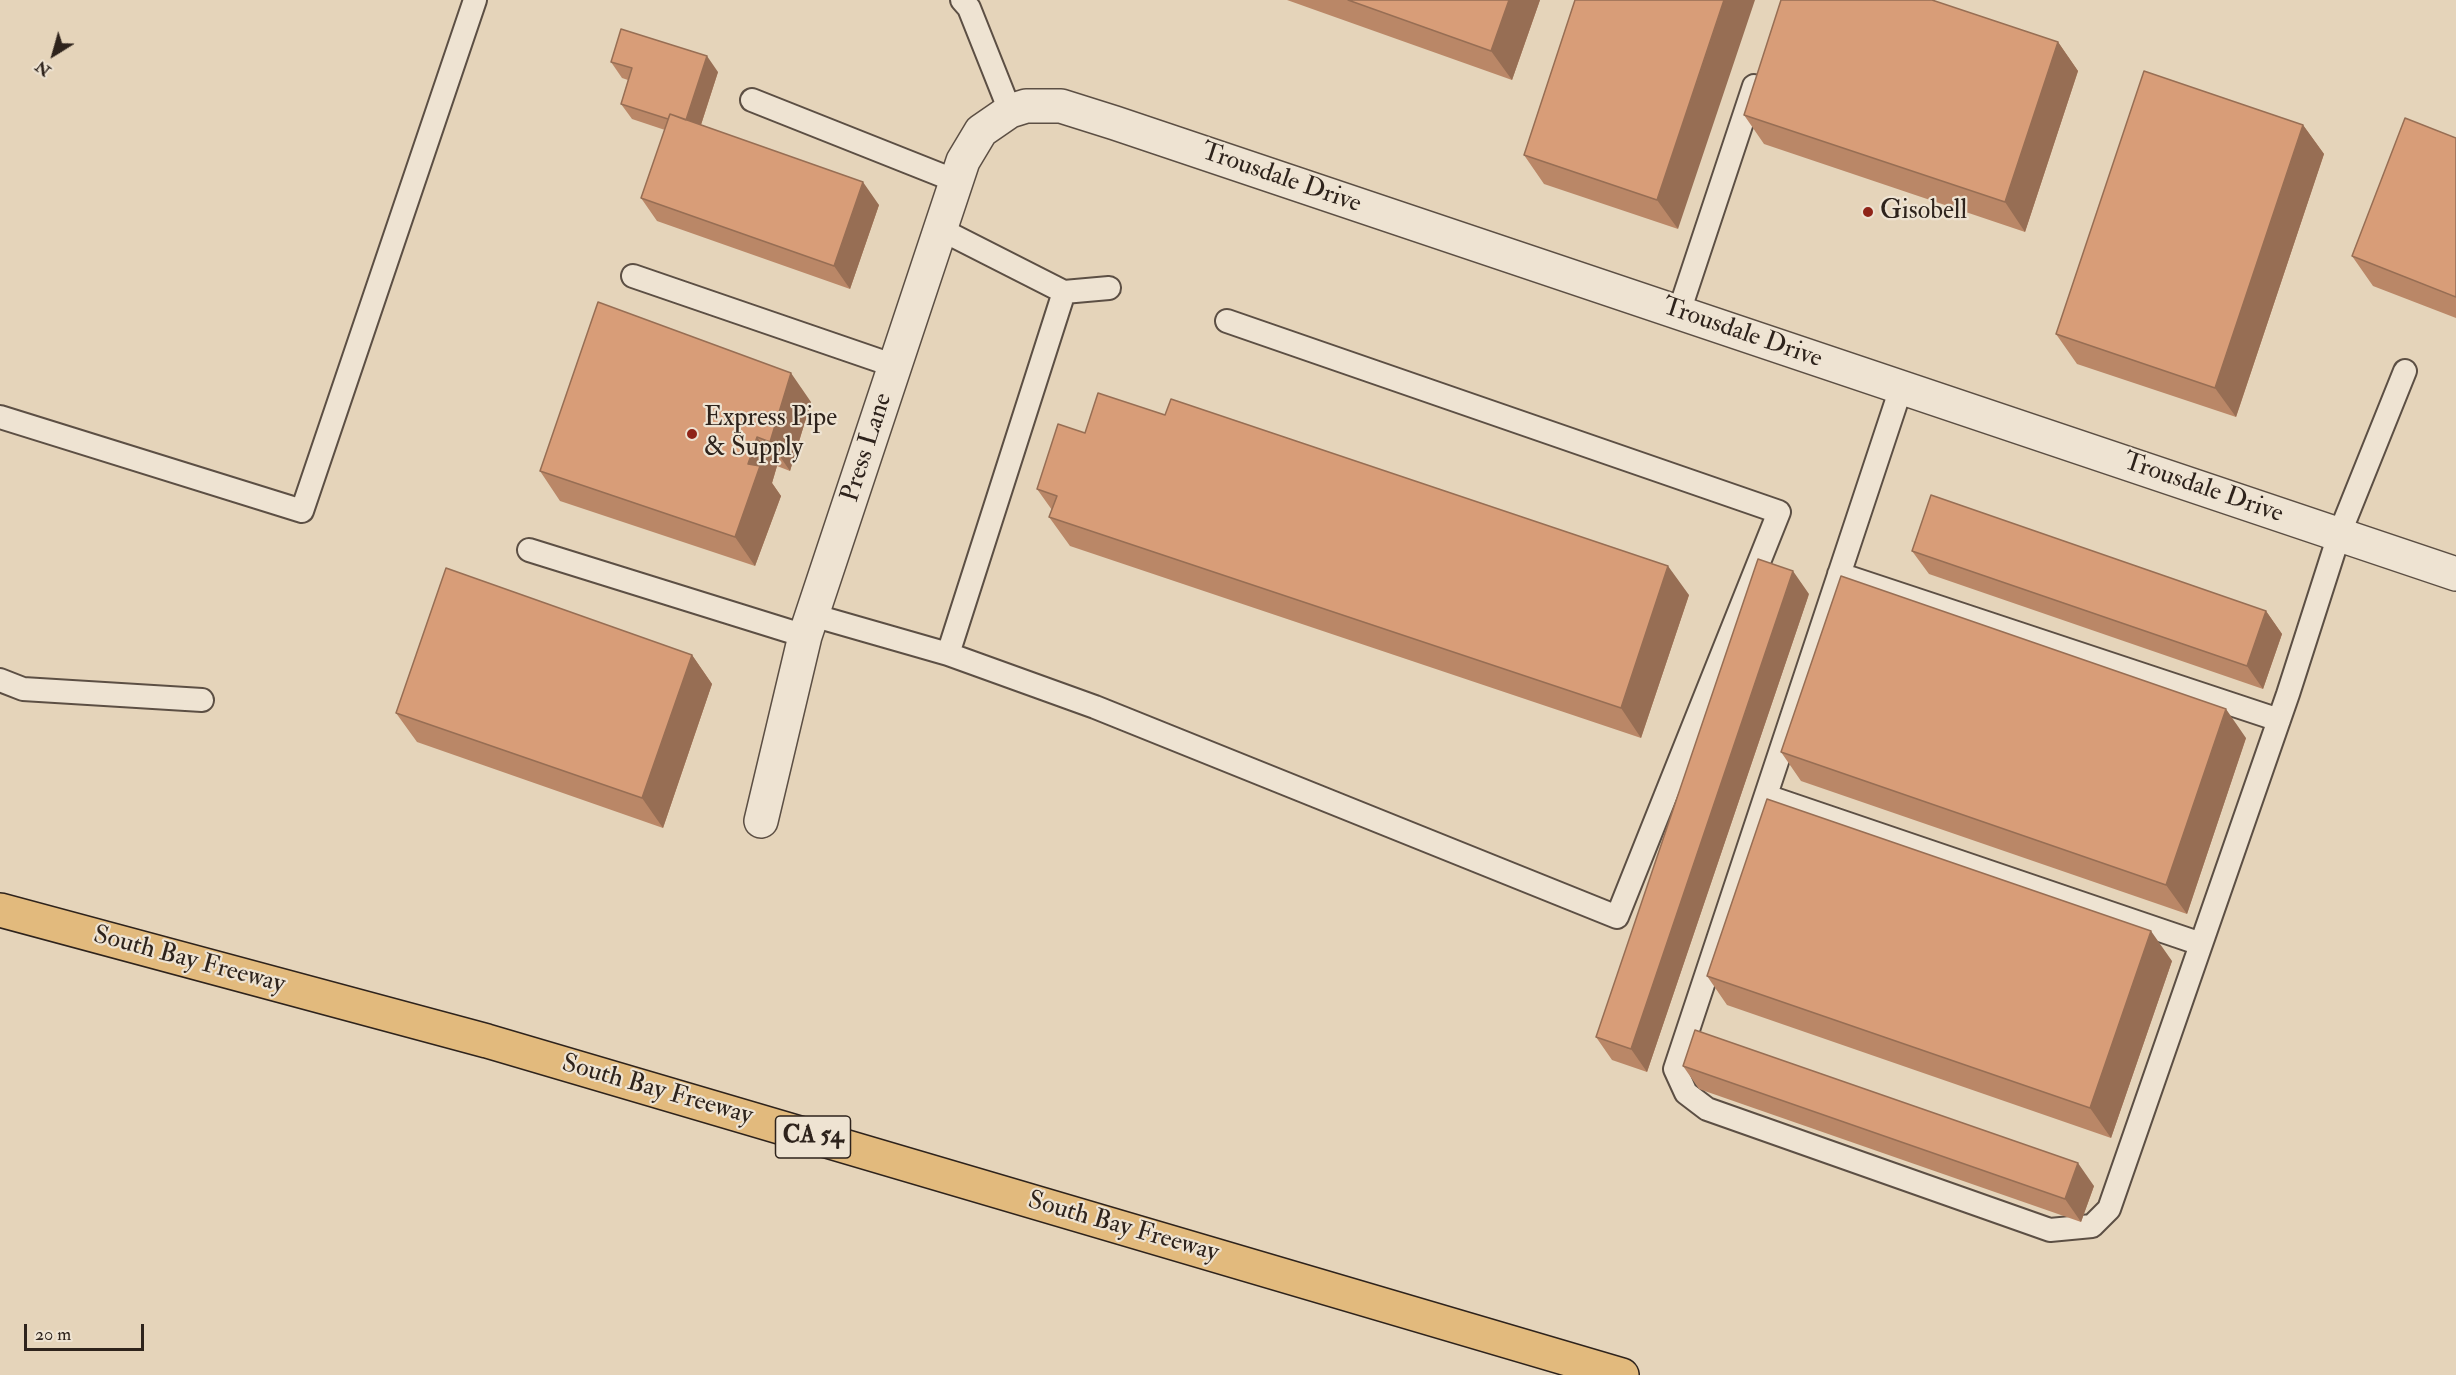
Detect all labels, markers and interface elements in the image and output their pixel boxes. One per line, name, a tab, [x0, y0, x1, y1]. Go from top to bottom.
north arrow	[24, 24, 84, 84]
text: N	[31, 56, 55, 81]
street label: Trousdale Drive	[1197, 137, 1365, 221]
place label: Gisobell	[1880, 196, 1967, 228]
marker: Gisobell	[1861, 205, 1875, 219]
street label: Trousdale Drive	[1658, 292, 1826, 376]
street label: Press Lane	[836, 390, 900, 506]
place label: Express Pipe & Supply	[704, 403, 837, 464]
marker: Express Pipe & Supply	[685, 427, 699, 441]
street label: Trousdale Drive	[2119, 447, 2287, 531]
street label: South Bay Freeway	[90, 920, 288, 1002]
street label: South Bay Freeway	[558, 1049, 756, 1133]
road number: CA 54	[776, 1116, 850, 1158]
street label: South Bay Freeway	[1024, 1186, 1222, 1270]
scale bar	[27, 1312, 147, 1350]
text: 20 m	[35, 1323, 71, 1346]

